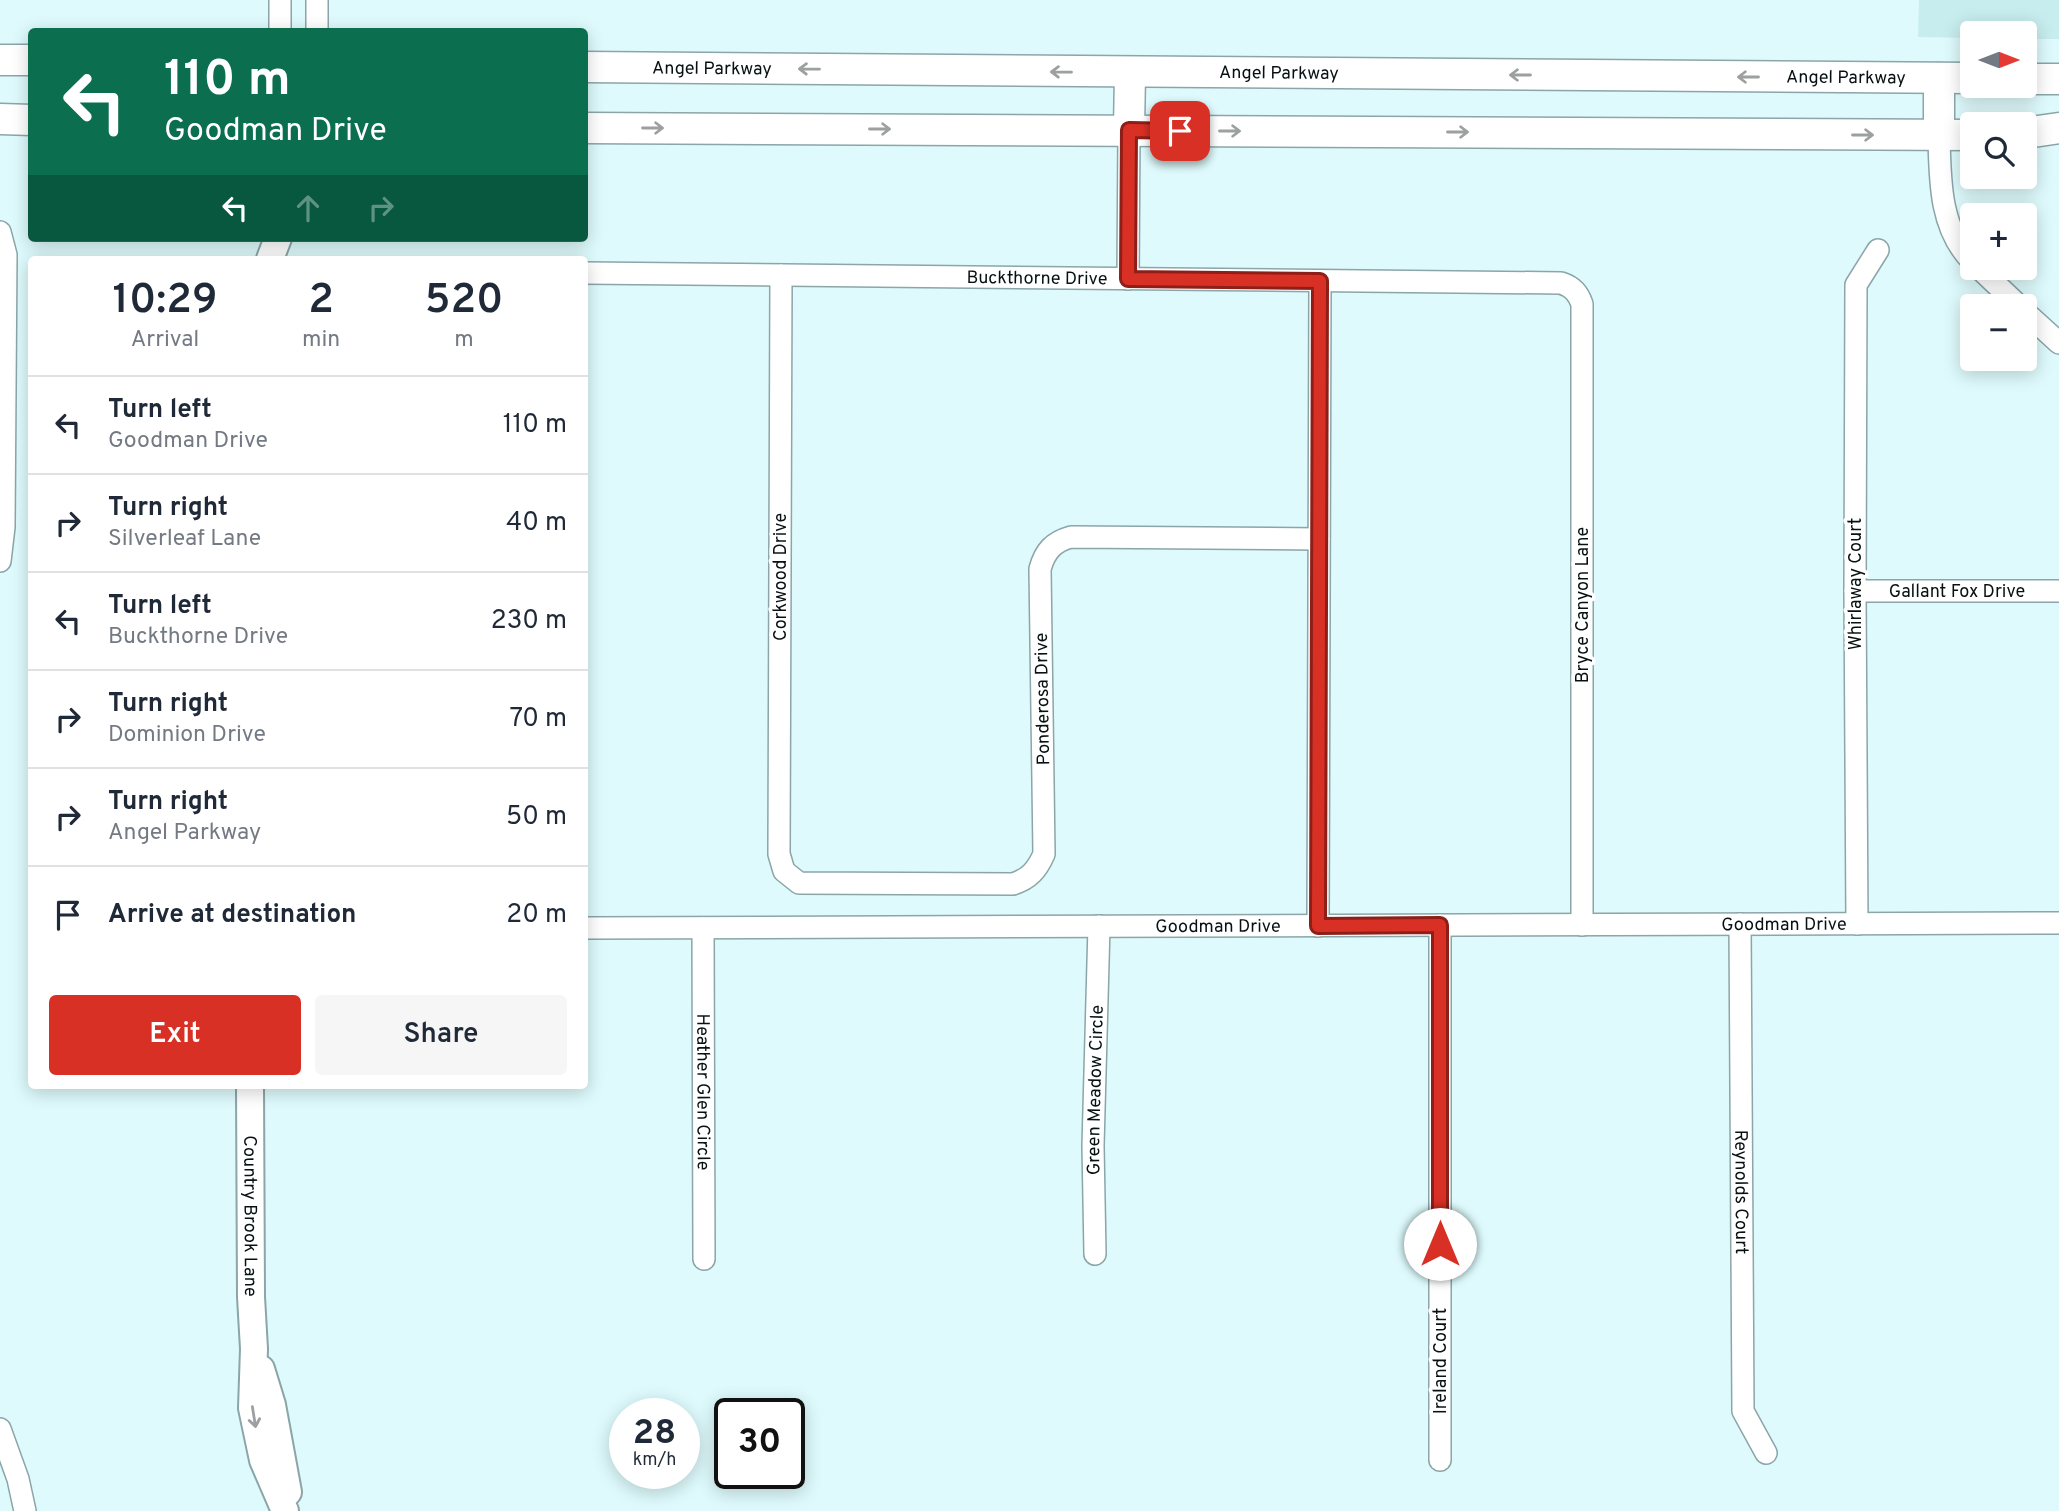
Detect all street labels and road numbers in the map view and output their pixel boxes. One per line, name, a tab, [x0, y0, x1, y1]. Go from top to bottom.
street label: Angel Parkway	[652, 58, 772, 81]
street label: Angel Parkway	[1219, 62, 1339, 86]
street label: Angel Parkway	[1786, 67, 1906, 90]
street label: Buckthorne Drive	[966, 267, 1108, 291]
street label: Corkwood Drive	[770, 513, 793, 641]
street label: Whirlaway Court	[1845, 518, 1868, 650]
street label: Bryce Canyon Lane	[1572, 527, 1595, 683]
street label: Gallant Fox Drive	[1889, 581, 2025, 604]
street label: Ponderosa Drive	[1031, 632, 1056, 766]
street label: Goodman Drive	[1721, 914, 1847, 937]
street label: Goodman Drive	[1155, 916, 1281, 939]
street label: Green Meadow Circle	[1083, 1005, 1110, 1175]
street label: Heather Glen Circle	[690, 1013, 714, 1171]
street label: Reynolds Court	[1728, 1130, 1752, 1254]
street label: Country Brook Lane	[237, 1135, 261, 1297]
street label: Ireland Court	[1430, 1308, 1453, 1414]

